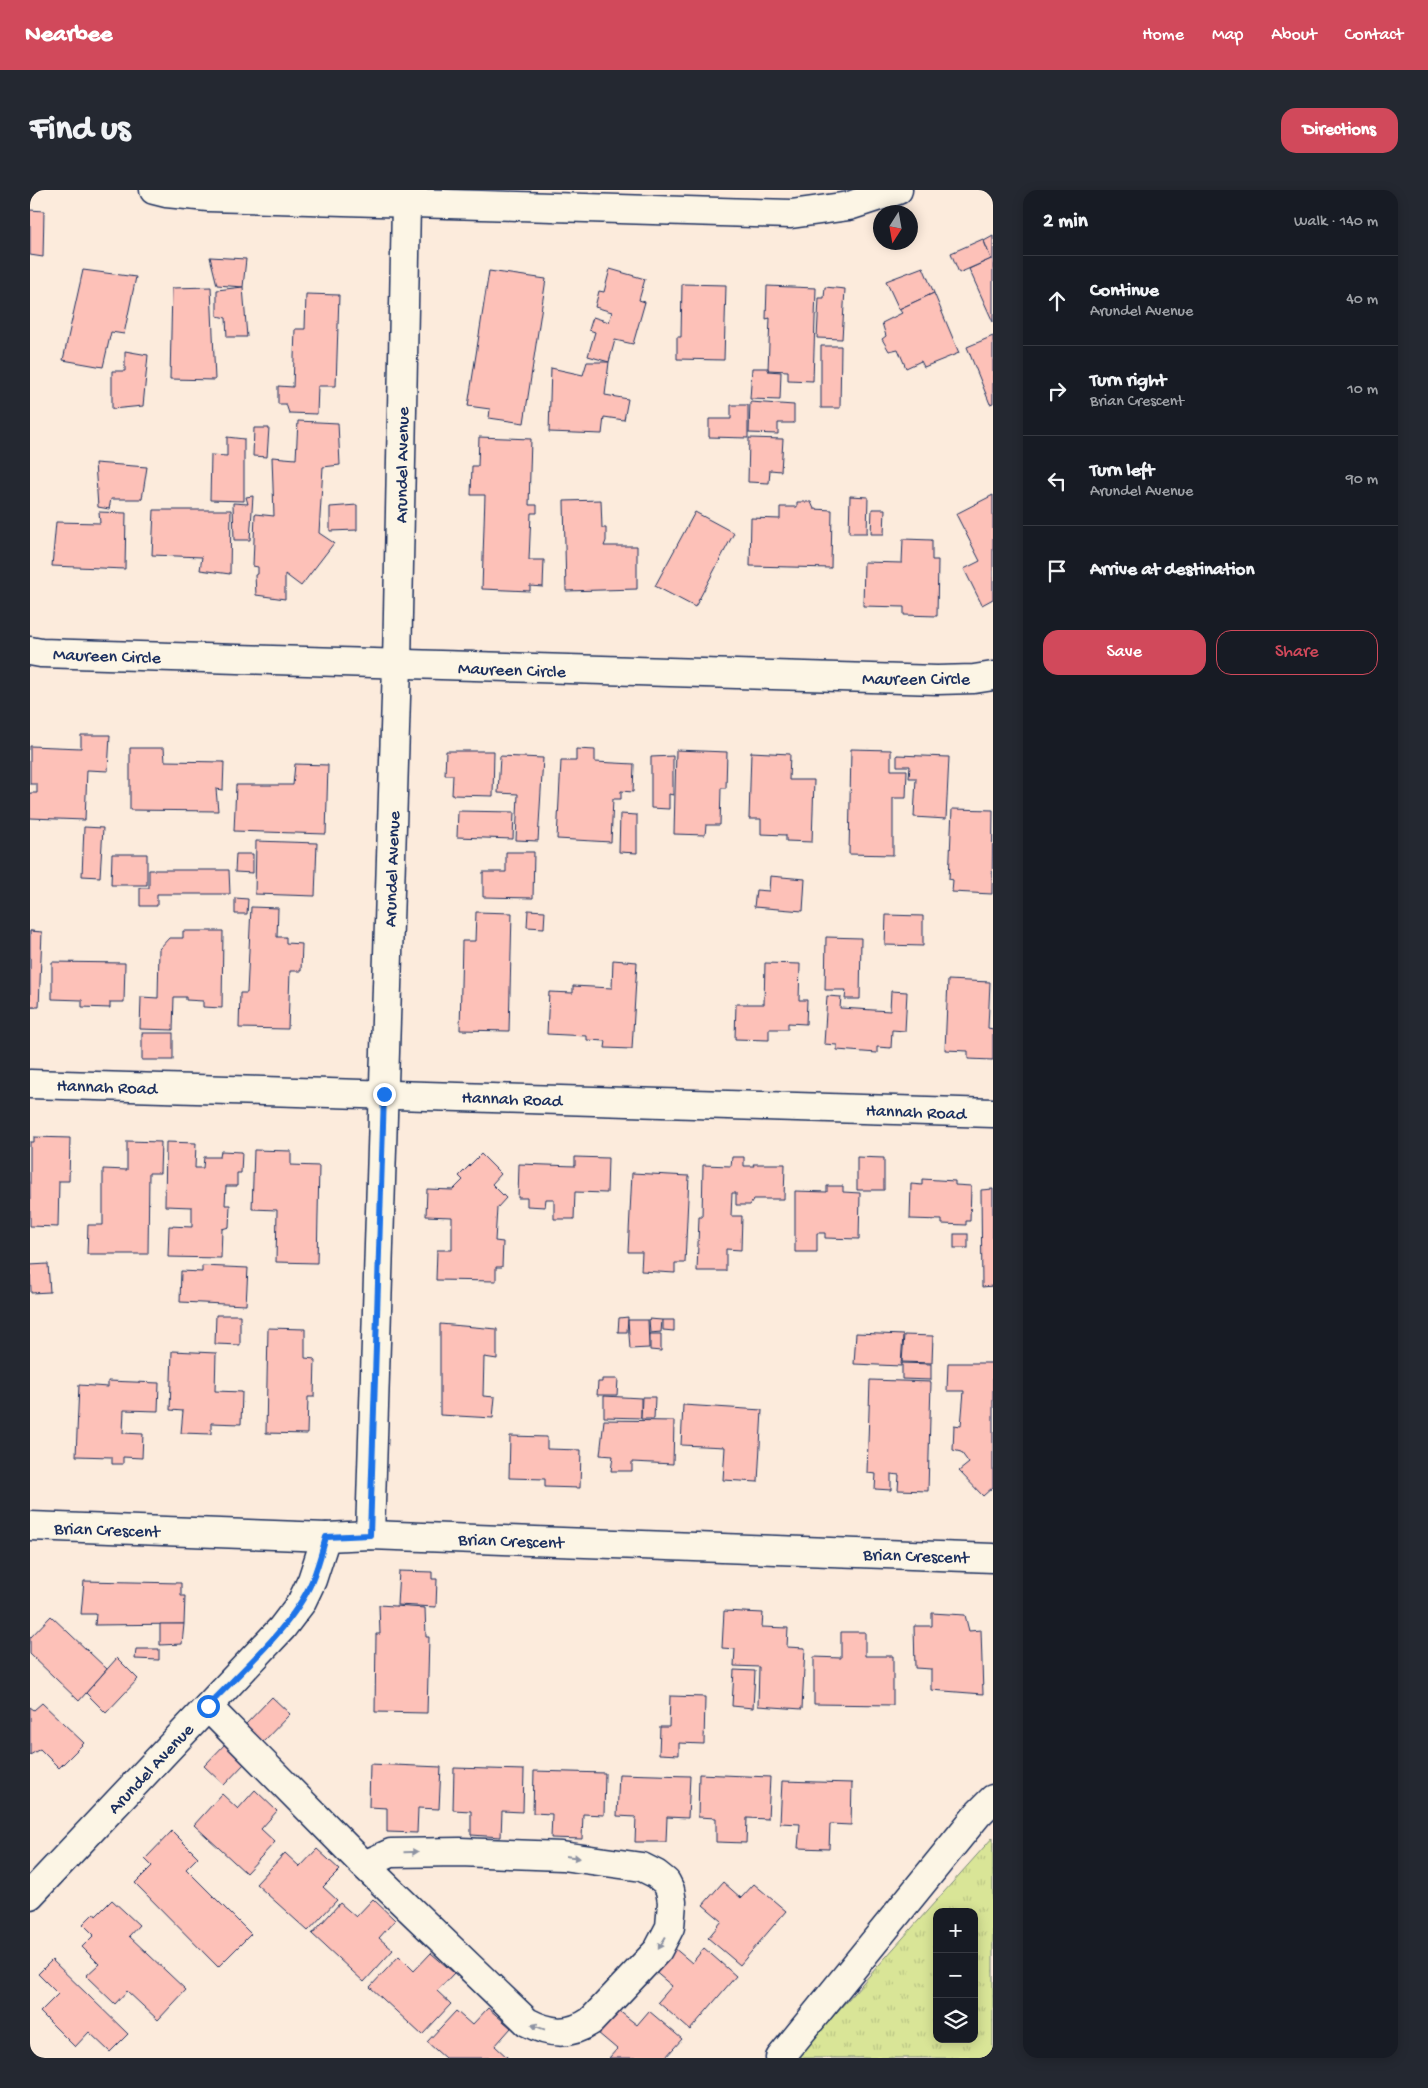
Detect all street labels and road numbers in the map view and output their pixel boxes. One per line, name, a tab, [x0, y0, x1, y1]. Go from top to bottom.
street label: Arundel Avenue	[392, 406, 415, 523]
street label: Maureen Circle	[53, 645, 162, 670]
street label: Maureen Circle	[458, 659, 567, 684]
street label: Maureen Circle	[862, 670, 971, 691]
street label: Arundel Avenue	[381, 810, 406, 928]
street label: Hannah Road	[56, 1076, 159, 1101]
street label: Hannah Road	[461, 1088, 564, 1113]
street label: Hannah Road	[865, 1101, 968, 1126]
street label: Brian Crescent	[53, 1519, 162, 1544]
street label: Brian Crescent	[457, 1530, 566, 1555]
street label: Brian Crescent	[862, 1545, 971, 1570]
street label: Arundel Avenue	[105, 1720, 200, 1819]

